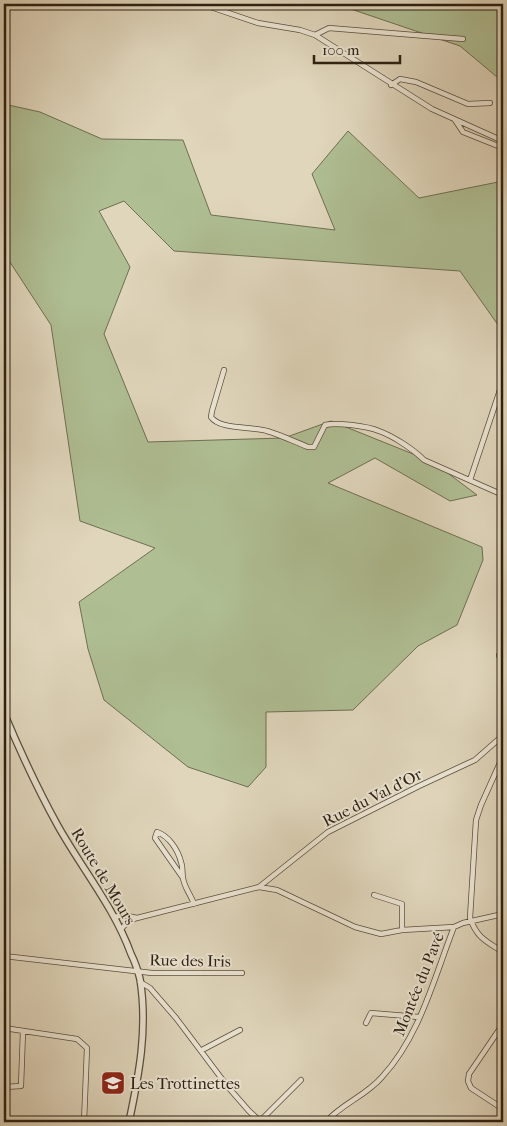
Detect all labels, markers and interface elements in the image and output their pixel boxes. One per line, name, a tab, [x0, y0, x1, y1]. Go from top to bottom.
scale bar	[314, 32, 401, 64]
text: 100 m	[322, 41, 360, 59]
street label: Rue du Val d'Or	[319, 764, 425, 831]
street label: Route de Mours	[67, 824, 140, 928]
street label: Montée du Pavé	[389, 930, 448, 1039]
street label: Rue des Iris	[149, 950, 231, 971]
school or university icon: Les Trottinettes	[100, 1070, 126, 1096]
place label: Les Trottinettes	[130, 1074, 240, 1093]

